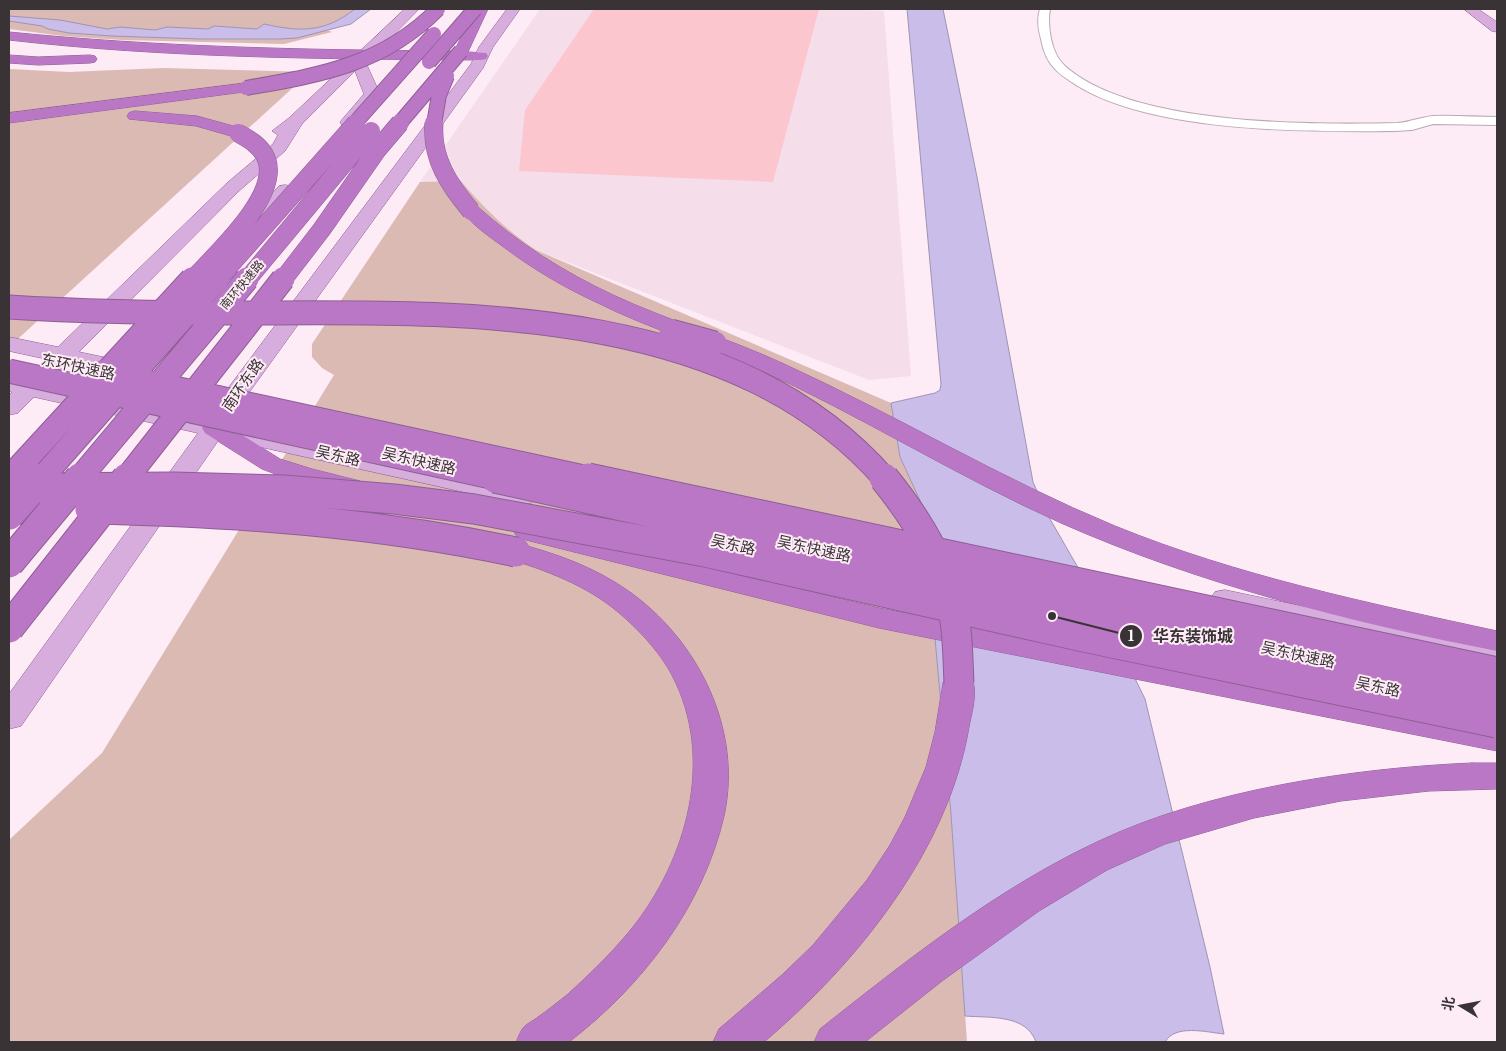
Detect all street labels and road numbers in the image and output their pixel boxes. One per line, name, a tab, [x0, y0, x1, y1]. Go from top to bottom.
street label: 南环快速路	[217, 257, 267, 312]
street label: 东环快速路	[39, 349, 117, 384]
street label: 南环东路	[218, 355, 268, 415]
street label: 吴东路	[314, 441, 362, 470]
street label: 吴东快速路	[380, 443, 458, 478]
street label: 吴东路	[709, 530, 757, 559]
street label: 吴东快速路	[775, 531, 853, 566]
street label: 吴东快速路	[1259, 637, 1337, 672]
street label: 吴东路	[1354, 673, 1402, 700]

